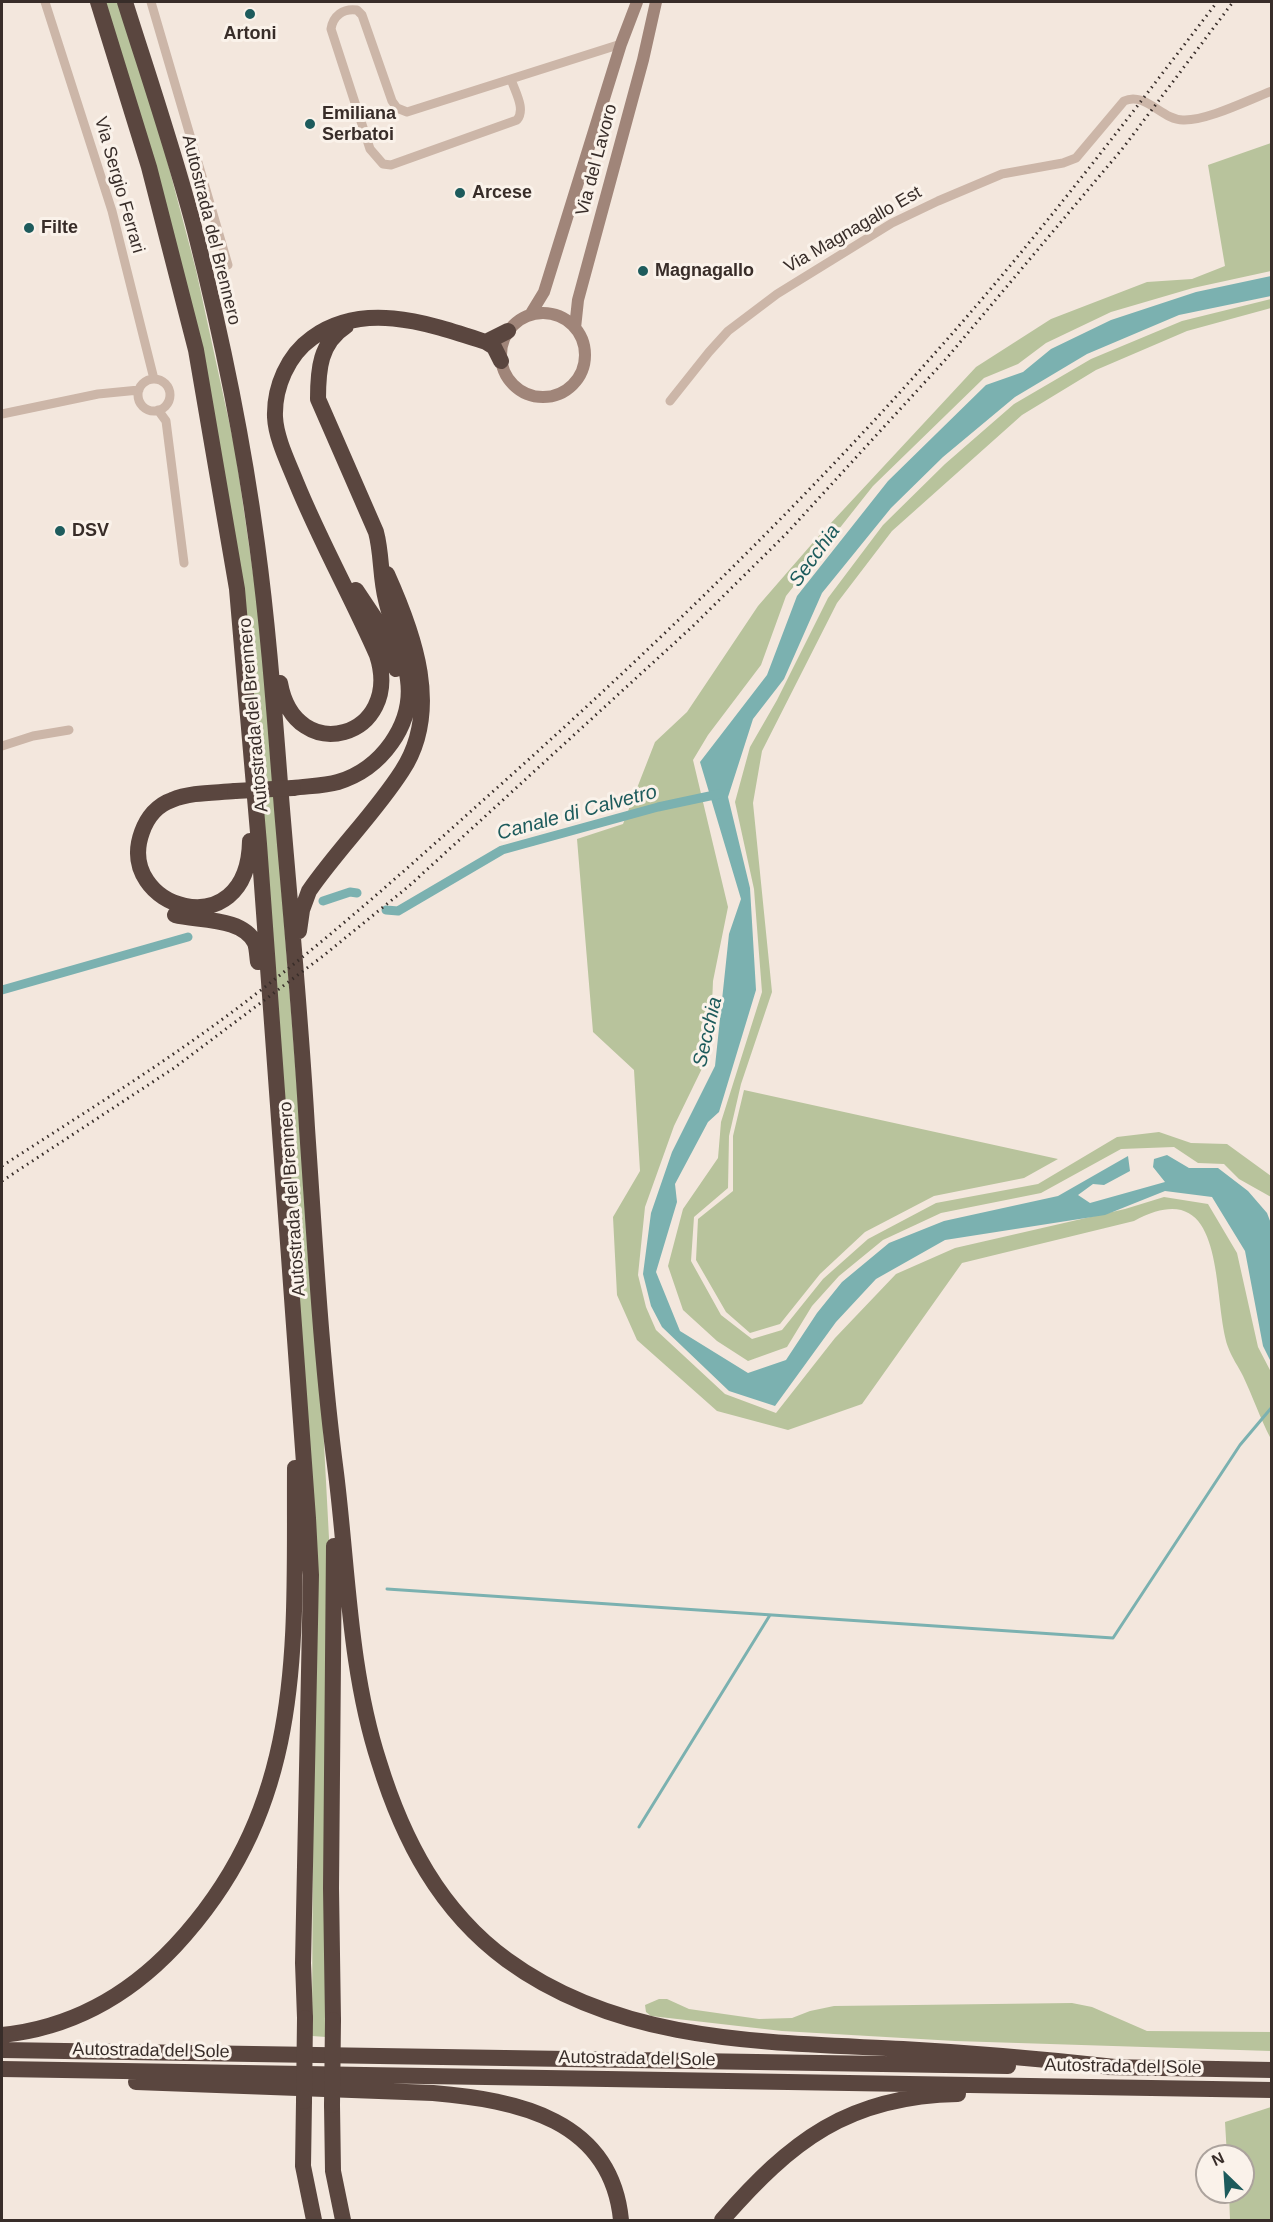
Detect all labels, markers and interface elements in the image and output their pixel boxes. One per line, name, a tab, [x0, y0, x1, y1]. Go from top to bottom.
marker: Artoni	[243, 7, 257, 21]
place label: Artoni	[224, 23, 276, 45]
street label: Via del Lavoro	[572, 102, 622, 218]
place label: Emiliana Serbatoi	[322, 103, 396, 146]
street label: Via Sergio Ferrari	[89, 114, 149, 256]
marker: Emiliana Serbatoi	[303, 117, 317, 131]
street label: Autostrada del Brennero	[177, 133, 245, 327]
place label: Arcese	[472, 182, 532, 204]
street label: Via Magnagallo Est	[781, 182, 925, 278]
marker: Arcese	[453, 186, 467, 200]
place label: Filte	[41, 217, 78, 239]
marker: Filte	[22, 221, 36, 235]
place label: Magnagallo	[655, 260, 754, 282]
marker: Magnagallo	[636, 264, 650, 278]
place label: DSV	[72, 520, 109, 542]
water label: Secchia	[784, 520, 846, 592]
marker: DSV	[53, 524, 67, 538]
street label: Autostrada del Brennero	[235, 617, 273, 813]
water label: Canale di Calvetro	[494, 780, 660, 846]
water label: Secchia	[688, 995, 728, 1069]
street label: Autostrada del Brennero	[275, 1101, 311, 1297]
street label: Autostrada del Sole	[72, 2039, 230, 2063]
street label: Autostrada del Sole	[558, 2047, 716, 2071]
street label: Autostrada del Sole	[1044, 2055, 1202, 2079]
north arrow	[1195, 2144, 1255, 2204]
text: N	[1209, 2149, 1227, 2169]

